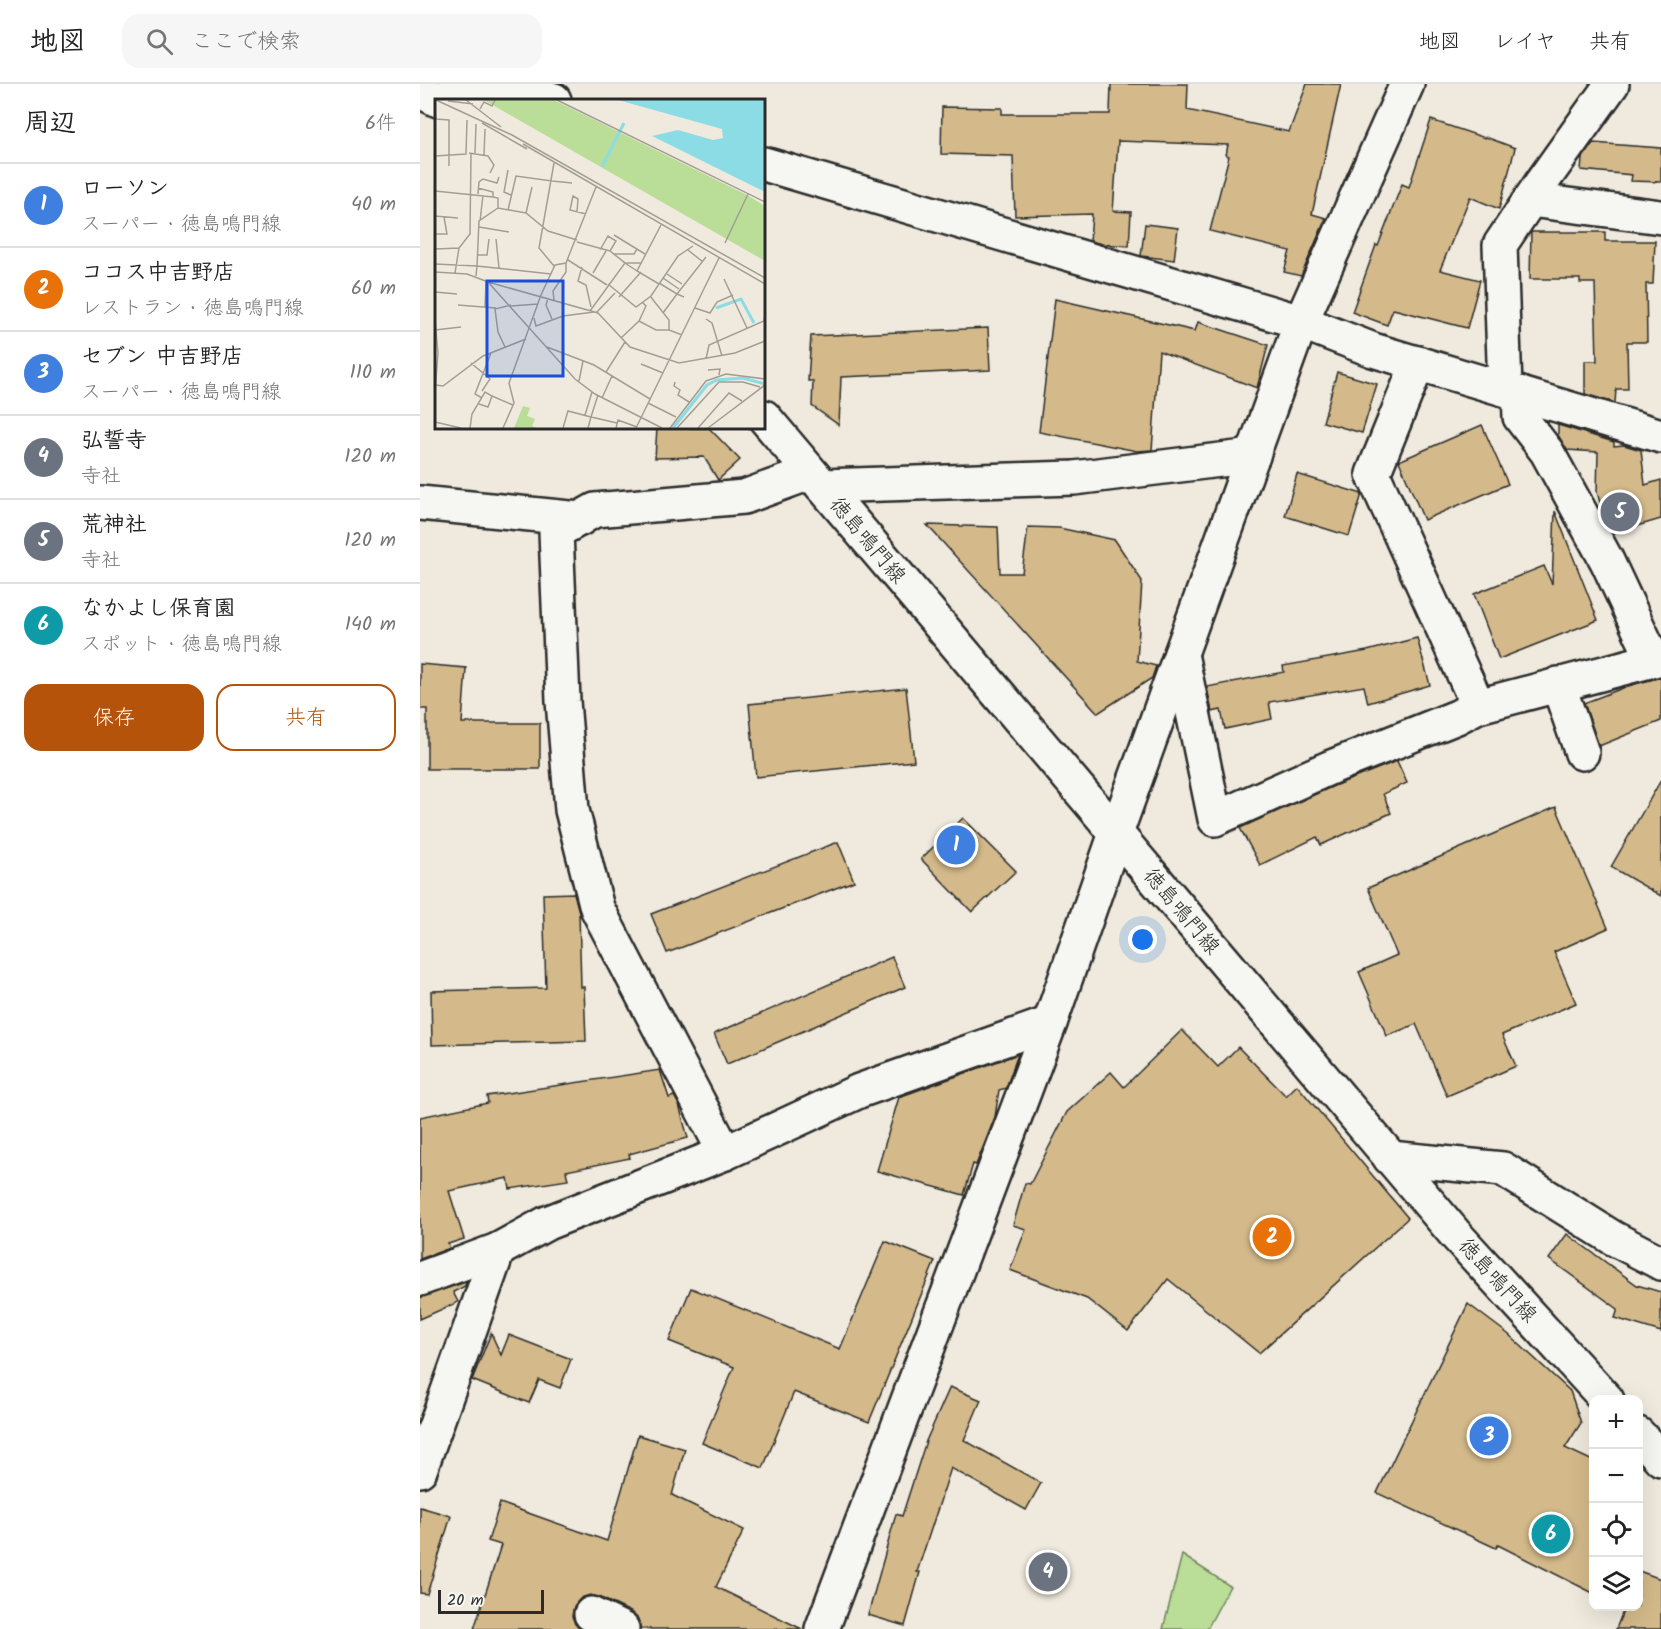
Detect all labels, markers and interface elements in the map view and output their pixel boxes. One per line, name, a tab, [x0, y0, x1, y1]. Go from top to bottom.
search box	[122, 14, 542, 68]
text: 地図	[30, 20, 86, 65]
icon: search	[143, 25, 176, 58]
text: ここで検索	[191, 25, 301, 60]
text: 地図	[1419, 26, 1461, 59]
text: レイヤ	[1494, 26, 1556, 59]
text: 共有	[1589, 26, 1631, 59]
inset map	[435, 99, 765, 429]
text: 周辺	[24, 103, 76, 145]
text: 6件	[365, 108, 396, 140]
text: ローソン	[81, 172, 169, 207]
text: 1	[40, 189, 47, 221]
text: 40 m	[351, 189, 396, 221]
text: スーパー · 徳島鳴門線	[81, 209, 281, 241]
text: ココス中吉野店	[81, 256, 235, 291]
text: 2	[38, 273, 49, 305]
text: 60 m	[351, 273, 396, 305]
text: レストラン · 徳島鳴門線	[81, 293, 303, 325]
text: セブン 中吉野店	[81, 340, 243, 375]
text: 3	[38, 357, 49, 389]
text: 110 m	[350, 357, 396, 389]
text: スーパー · 徳島鳴門線	[81, 377, 281, 409]
text: 弘誓寺	[81, 424, 147, 459]
text: 4	[38, 441, 49, 473]
text: 120 m	[344, 441, 396, 473]
text: 寺社	[81, 461, 121, 493]
street label: 徳島鳴門線	[820, 490, 913, 592]
pin: 5	[1600, 490, 1640, 534]
text: 荒神社	[81, 508, 147, 543]
text: 5	[38, 525, 49, 557]
text: 120 m	[344, 525, 396, 557]
text: 寺社	[81, 545, 121, 577]
text: なかよし保育園	[81, 592, 235, 627]
text: 6	[38, 609, 49, 641]
text: 140 m	[345, 609, 396, 641]
text: スポット · 徳島鳴門線	[81, 629, 282, 661]
button: 保存	[24, 684, 204, 751]
button: 共有	[216, 684, 396, 751]
pin: 1	[936, 822, 976, 867]
street label: 徳島鳴門線	[1134, 861, 1227, 963]
your location	[1128, 925, 1157, 954]
pin: 2	[1252, 1214, 1292, 1260]
street label: 徳島鳴門線	[1449, 1231, 1544, 1331]
map controls	[1589, 1395, 1643, 1611]
button: +	[1589, 1395, 1643, 1449]
pin: 3	[1470, 1414, 1508, 1458]
button: −	[1589, 1449, 1643, 1503]
button: locate	[1589, 1503, 1643, 1557]
pin: 6	[1532, 1512, 1570, 1556]
pin: 4	[1028, 1550, 1068, 1594]
button: layers	[1589, 1557, 1643, 1611]
scale bar	[438, 1587, 544, 1614]
text: 20 m	[447, 1588, 483, 1613]

